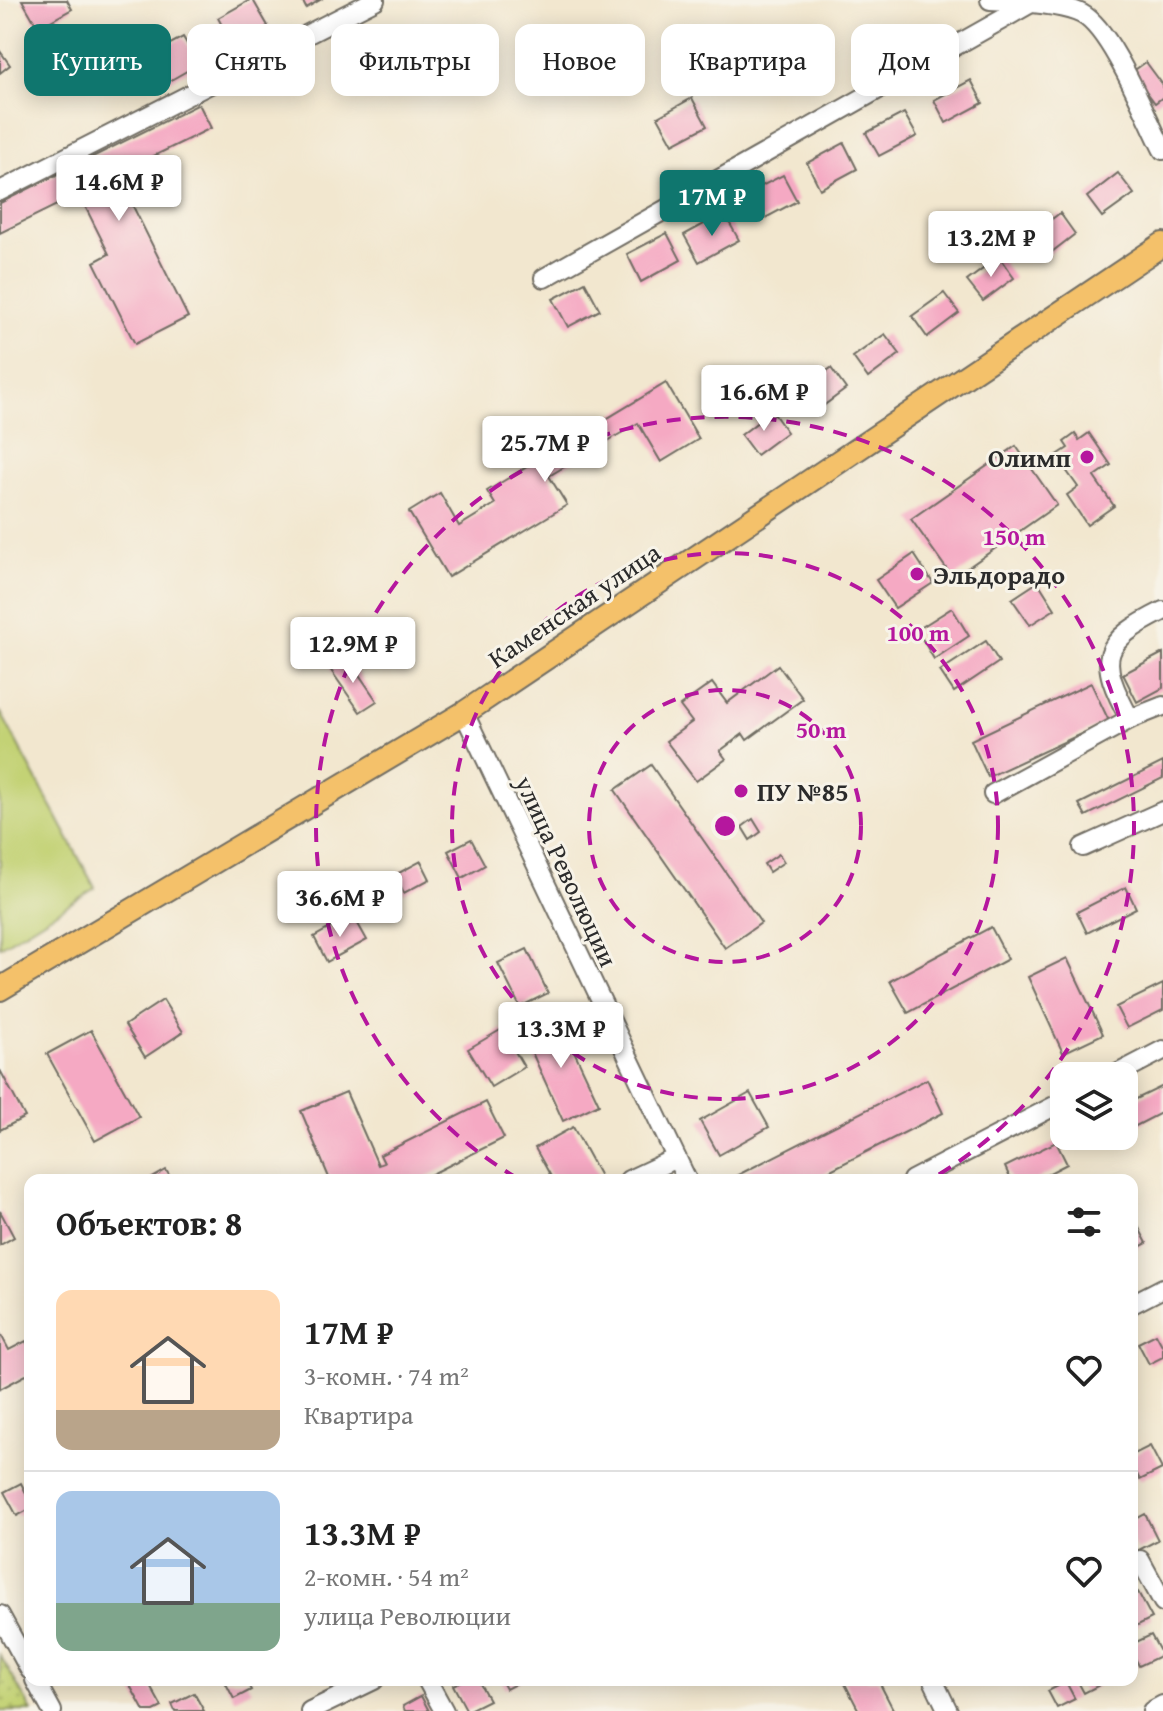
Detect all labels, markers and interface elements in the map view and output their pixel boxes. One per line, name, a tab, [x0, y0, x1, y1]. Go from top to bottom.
chip: Купить	[24, 24, 171, 96]
chip: Снять	[187, 24, 315, 96]
chip: Фильтры	[331, 24, 499, 96]
chip: Новое	[515, 24, 645, 96]
chip: Квартира	[661, 24, 835, 96]
chip: Дом	[851, 24, 959, 96]
pin: 14.6M ₽	[45, 155, 193, 223]
text: 14.6M ₽	[74, 161, 164, 200]
pin: 17M ₽	[656, 170, 768, 238]
text: 17M ₽	[678, 176, 746, 215]
pin: 13.2M ₽	[917, 211, 1065, 279]
text: 13.2M ₽	[946, 217, 1036, 256]
pin: 16.6M ₽	[690, 365, 838, 433]
text: 16.6M ₽	[719, 371, 809, 410]
pin: 25.7M ₽	[471, 416, 619, 484]
text: 25.7M ₽	[500, 422, 590, 461]
place label: Олимп	[988, 438, 1071, 477]
marker: Олимп	[1078, 448, 1096, 466]
text: 150 m	[982, 519, 1046, 554]
street label: Каменская улица	[480, 532, 669, 677]
place label: Эльдорадо	[933, 555, 1065, 594]
marker: Эльдорадо	[908, 565, 926, 583]
text: 100 m	[886, 615, 950, 650]
pin: 12.9M ₽	[279, 617, 427, 685]
text: 12.9M ₽	[308, 623, 398, 662]
text: 50 m	[796, 712, 847, 747]
street label: улица Революции	[505, 768, 628, 973]
place label: ПУ №85	[757, 772, 849, 811]
marker: ПУ №85	[732, 782, 750, 800]
centre of rings	[711, 812, 739, 840]
pin: 36.6M ₽	[266, 871, 414, 939]
text: 36.6M ₽	[295, 877, 385, 916]
pin: 13.3M ₽	[487, 1002, 635, 1070]
text: 13.3M ₽	[516, 1008, 606, 1047]
map controls	[1050, 1062, 1138, 1150]
button: layers	[1050, 1062, 1138, 1150]
text: Объектов: 8	[56, 1198, 242, 1247]
icon: filters	[1062, 1200, 1106, 1244]
text: 17M ₽	[304, 1307, 394, 1356]
icon: home	[120, 1322, 216, 1418]
icon: heart	[1062, 1348, 1106, 1392]
text: 3-комн. · 74 m²	[304, 1356, 469, 1395]
text: Квартира	[304, 1395, 413, 1434]
text: 13.3M ₽	[304, 1508, 421, 1557]
icon: home	[120, 1523, 216, 1619]
icon: heart	[1062, 1549, 1106, 1593]
text: 2-комн. · 54 m²	[304, 1557, 469, 1596]
text: улица Революции	[304, 1596, 511, 1635]

